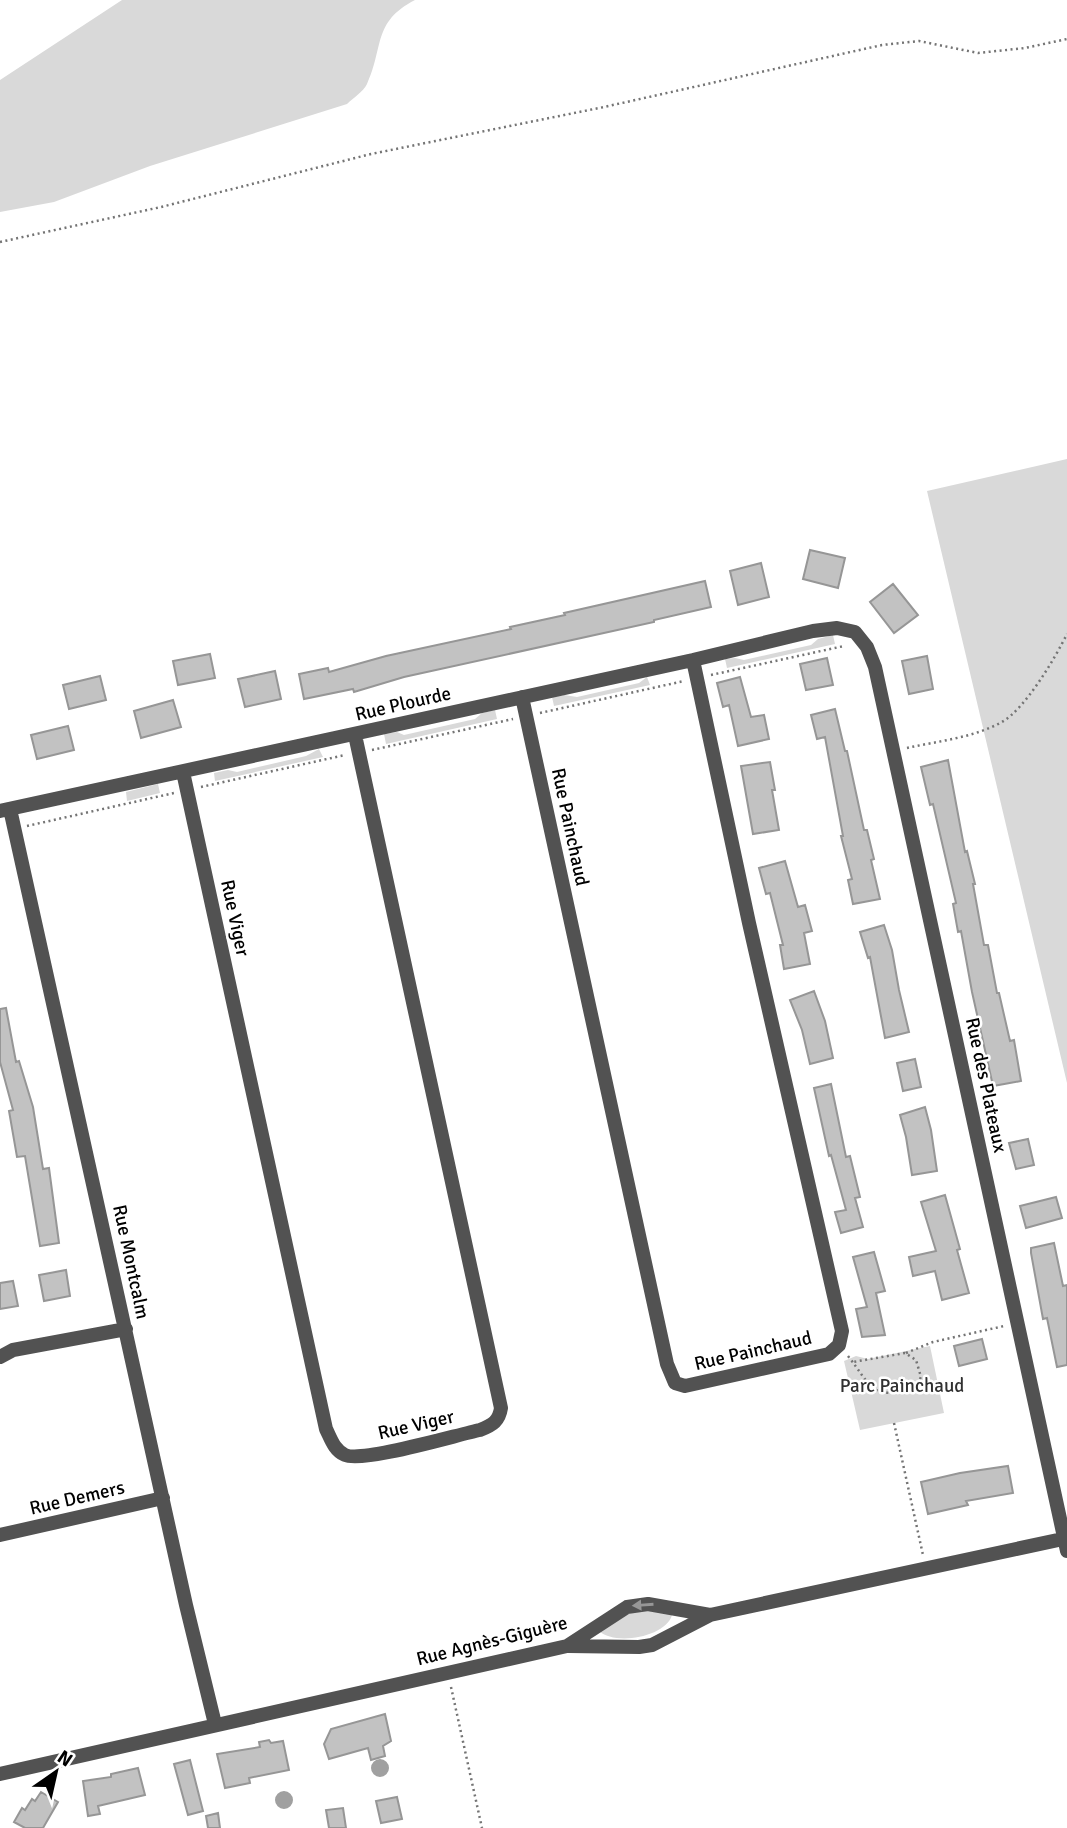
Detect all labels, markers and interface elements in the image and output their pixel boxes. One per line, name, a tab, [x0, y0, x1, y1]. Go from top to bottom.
street label: Rue Plourde	[353, 681, 453, 727]
street label: Rue Painchaud	[546, 766, 594, 888]
street label: Rue Viger	[215, 878, 255, 958]
street label: Rue des Plateaux	[960, 1015, 1012, 1155]
street label: Rue Montcalm	[107, 1203, 155, 1321]
street label: Rue Painchaud	[692, 1326, 814, 1376]
park label: Parc Painchaud	[840, 1374, 964, 1398]
street label: Rue Viger	[375, 1405, 457, 1445]
street label: Rue Demers	[27, 1475, 127, 1521]
one-way arrow	[632, 1600, 654, 1611]
street label: Rue Agnès-Giguère	[414, 1611, 570, 1671]
north arrow	[21, 1737, 91, 1807]
text: N	[53, 1745, 77, 1772]

